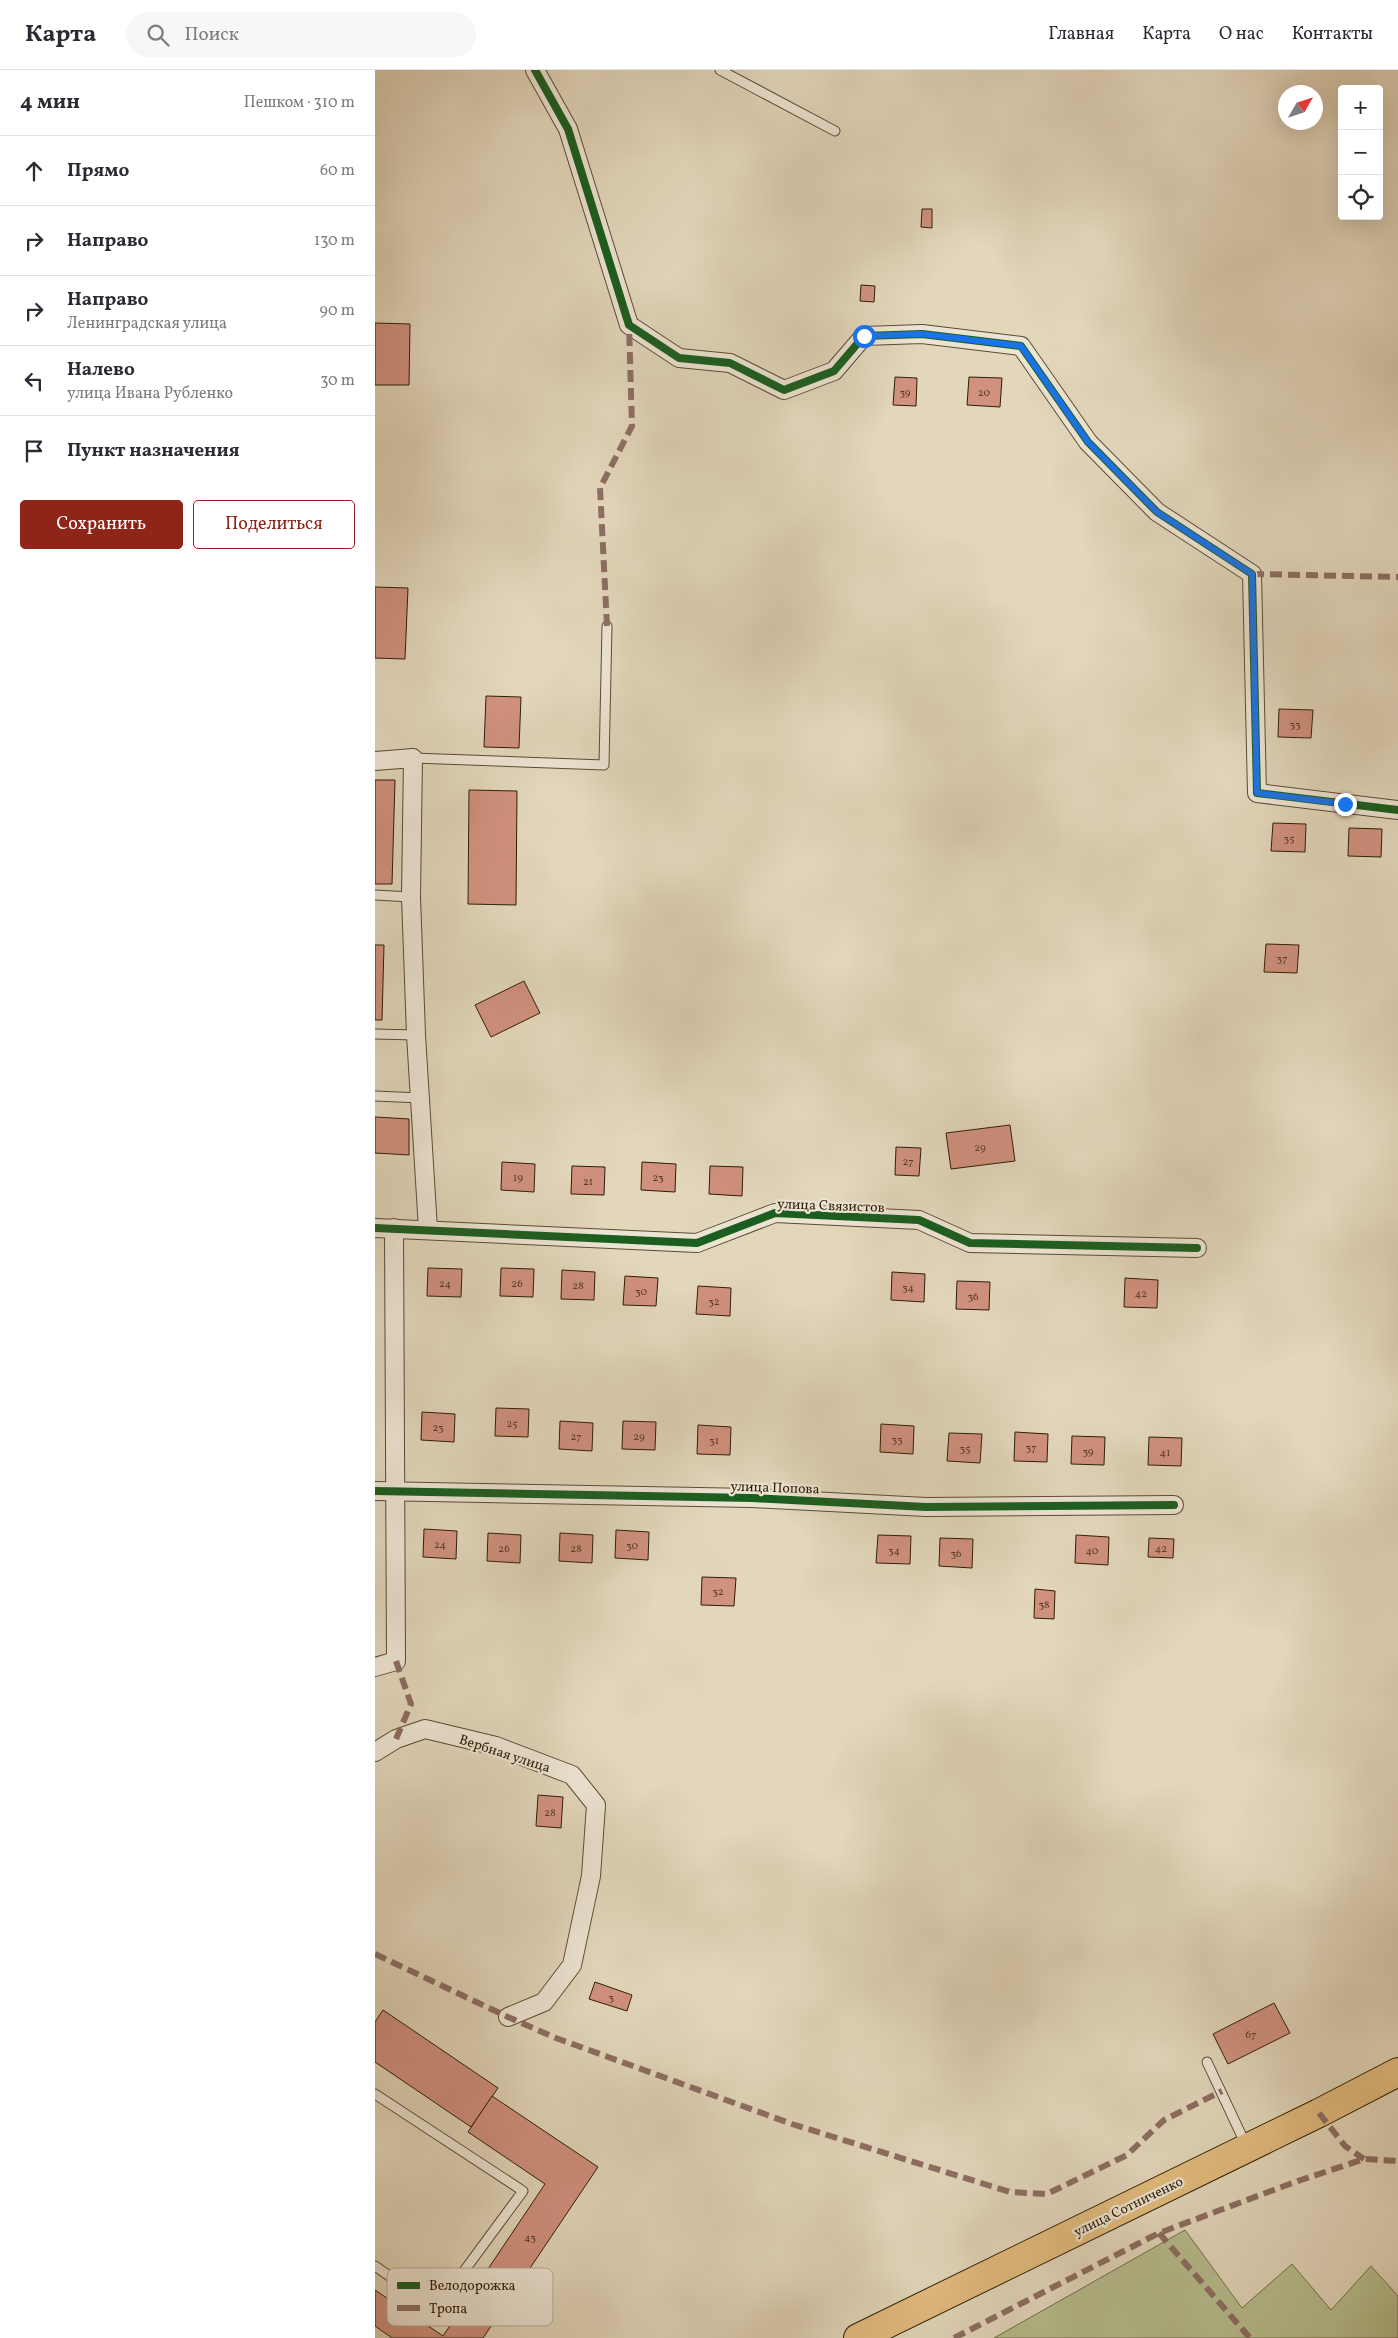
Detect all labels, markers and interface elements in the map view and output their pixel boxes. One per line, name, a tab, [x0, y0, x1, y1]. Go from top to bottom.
search box	[126, 12, 476, 57]
text: Карта	[25, 18, 96, 52]
icon: search	[144, 21, 172, 49]
text: Поиск	[184, 22, 239, 48]
text: Главная	[1048, 22, 1114, 47]
text: Карта	[1142, 22, 1191, 47]
text: О нас	[1219, 22, 1264, 47]
text: Контакты	[1292, 22, 1373, 47]
north arrow	[1278, 85, 1323, 130]
map controls	[1338, 85, 1383, 220]
button: +	[1338, 85, 1383, 130]
text: 4 мин	[20, 88, 80, 117]
text: Пешком · 310 m	[244, 92, 355, 114]
button: −	[1338, 130, 1383, 175]
icon: ahead	[20, 157, 48, 185]
text: Прямо	[67, 158, 129, 184]
text: 60 m	[320, 160, 355, 182]
button: locate	[1338, 175, 1383, 220]
icon: right	[20, 227, 48, 255]
text: Направо	[67, 228, 149, 254]
text: 130 m	[314, 230, 355, 252]
text: Направо	[67, 287, 149, 313]
icon: right	[20, 297, 48, 325]
text: 90 m	[319, 300, 355, 322]
text: Ленинградская улица	[67, 313, 227, 335]
route start	[853, 325, 876, 348]
text: Налево	[67, 357, 135, 383]
icon: left	[20, 367, 48, 395]
text: 30 m	[320, 370, 355, 392]
text: улица Ивана Рубленко	[67, 383, 233, 405]
house number: 39	[899, 386, 911, 401]
house number: 20	[978, 386, 991, 401]
icon: arrive	[20, 437, 48, 465]
text: Пункт назначения	[67, 438, 240, 464]
button: Сохранить	[20, 500, 183, 549]
button: Поделиться	[193, 500, 355, 549]
house number: 33	[1289, 718, 1301, 733]
route end	[1334, 793, 1357, 816]
house number: 35	[1284, 832, 1294, 847]
house number: 37	[1277, 952, 1287, 967]
house number: 29	[974, 1141, 986, 1156]
house number: 27	[903, 1155, 913, 1170]
house number: 19	[513, 1171, 523, 1186]
house number: 23	[652, 1171, 664, 1186]
house number: 21	[583, 1175, 593, 1190]
street label: улица Связистов	[777, 1195, 885, 1218]
house number: 24	[439, 1277, 451, 1292]
house number: 26	[511, 1277, 523, 1292]
house number: 28	[572, 1279, 584, 1294]
house number: 34	[902, 1281, 915, 1296]
house number: 30	[635, 1285, 647, 1300]
house number: 42	[1135, 1287, 1147, 1302]
house number: 36	[967, 1290, 979, 1305]
house number: 32	[708, 1295, 720, 1310]
house number: 25	[506, 1417, 518, 1432]
house number: 23	[432, 1421, 444, 1436]
house number: 27	[571, 1430, 581, 1445]
house number: 29	[633, 1430, 645, 1445]
house number: 33	[891, 1433, 903, 1448]
house number: 31	[709, 1434, 719, 1449]
house number: 37	[1026, 1441, 1036, 1456]
house number: 35	[960, 1442, 970, 1457]
house number: 39	[1082, 1445, 1094, 1460]
house number: 41	[1160, 1446, 1170, 1461]
street label: улица Попова	[730, 1477, 820, 1500]
house number: 24	[434, 1538, 446, 1553]
house number: 30	[626, 1539, 638, 1554]
house number: 26	[498, 1542, 510, 1557]
house number: 28	[570, 1542, 582, 1557]
house number: 42	[1155, 1542, 1167, 1557]
house number: 34	[888, 1544, 901, 1559]
house number: 40	[1086, 1544, 1099, 1559]
house number: 36	[950, 1547, 962, 1562]
house number: 32	[712, 1585, 724, 1600]
house number: 38	[1038, 1598, 1050, 1613]
street label: Вербная улица	[456, 1731, 553, 1778]
house number: 28	[544, 1806, 556, 1821]
house number: 3	[608, 1991, 614, 2006]
house number: 67	[1246, 2028, 1256, 2043]
street label: улица Сотниченко	[1071, 2173, 1187, 2242]
house number: 43	[524, 2231, 536, 2246]
legend	[387, 2268, 553, 2326]
text: Велодорожка	[429, 2277, 516, 2296]
text: Тропа	[429, 2300, 467, 2319]

